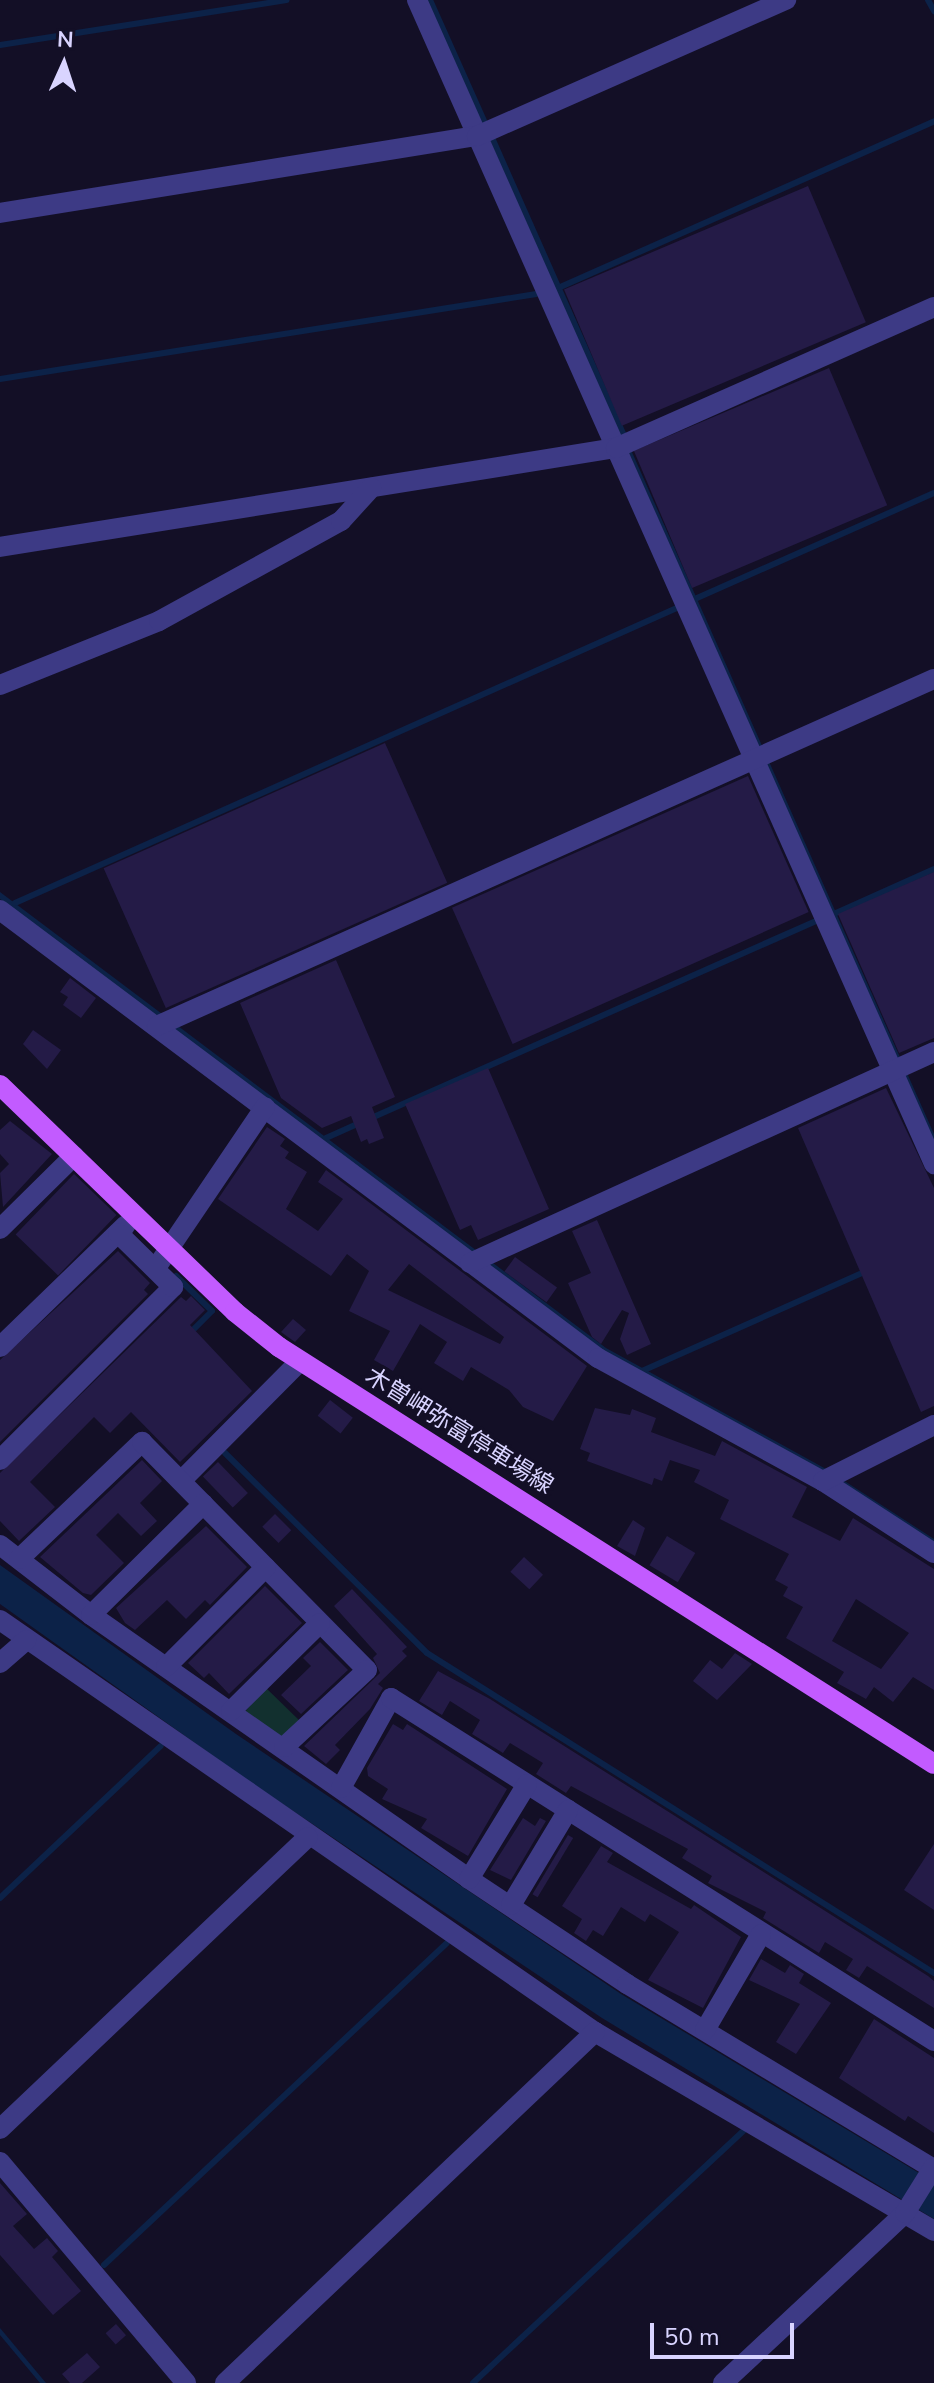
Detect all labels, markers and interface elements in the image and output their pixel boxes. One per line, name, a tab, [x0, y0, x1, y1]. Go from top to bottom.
north arrow	[24, 24, 104, 104]
text: N	[56, 25, 74, 55]
street label: 木曽岬弥富停車場線	[360, 1362, 558, 1500]
scale bar	[654, 2307, 798, 2357]
text: 50 m	[664, 2321, 720, 2353]

